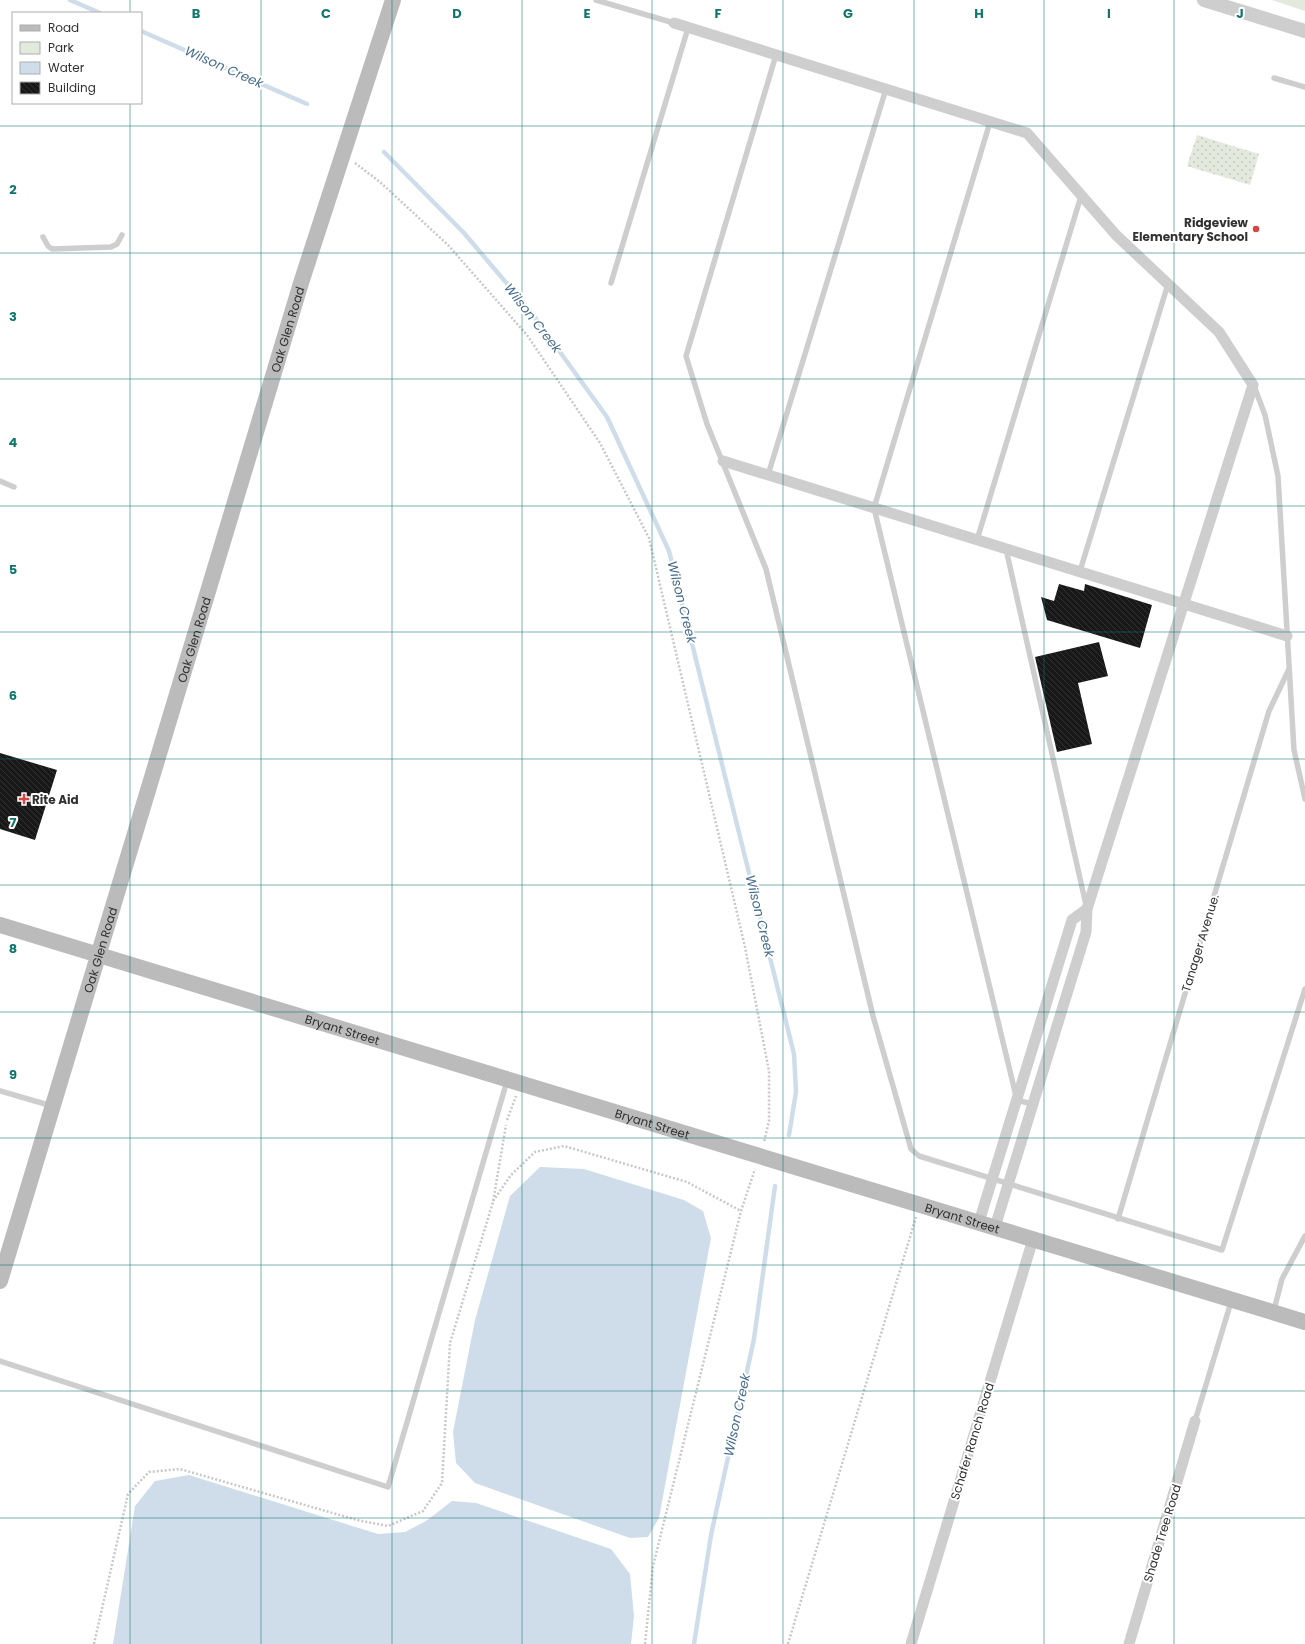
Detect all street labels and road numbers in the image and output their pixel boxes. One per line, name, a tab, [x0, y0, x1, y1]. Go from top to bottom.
street label: Oak Glen Road	[266, 284, 308, 374]
street label: Oak Glen Road	[172, 595, 214, 685]
street label: Tanager Avenue.	[1177, 892, 1223, 994]
street label: Oak Glen Road	[79, 905, 121, 995]
street label: Bryant Street	[303, 1010, 382, 1049]
street label: Bryant Street	[613, 1104, 692, 1143]
street label: Bryant Street	[923, 1198, 1002, 1237]
street label: Schafer Ranch Road	[946, 1380, 998, 1502]
street label: Shade Tree Road	[1139, 1482, 1185, 1584]

